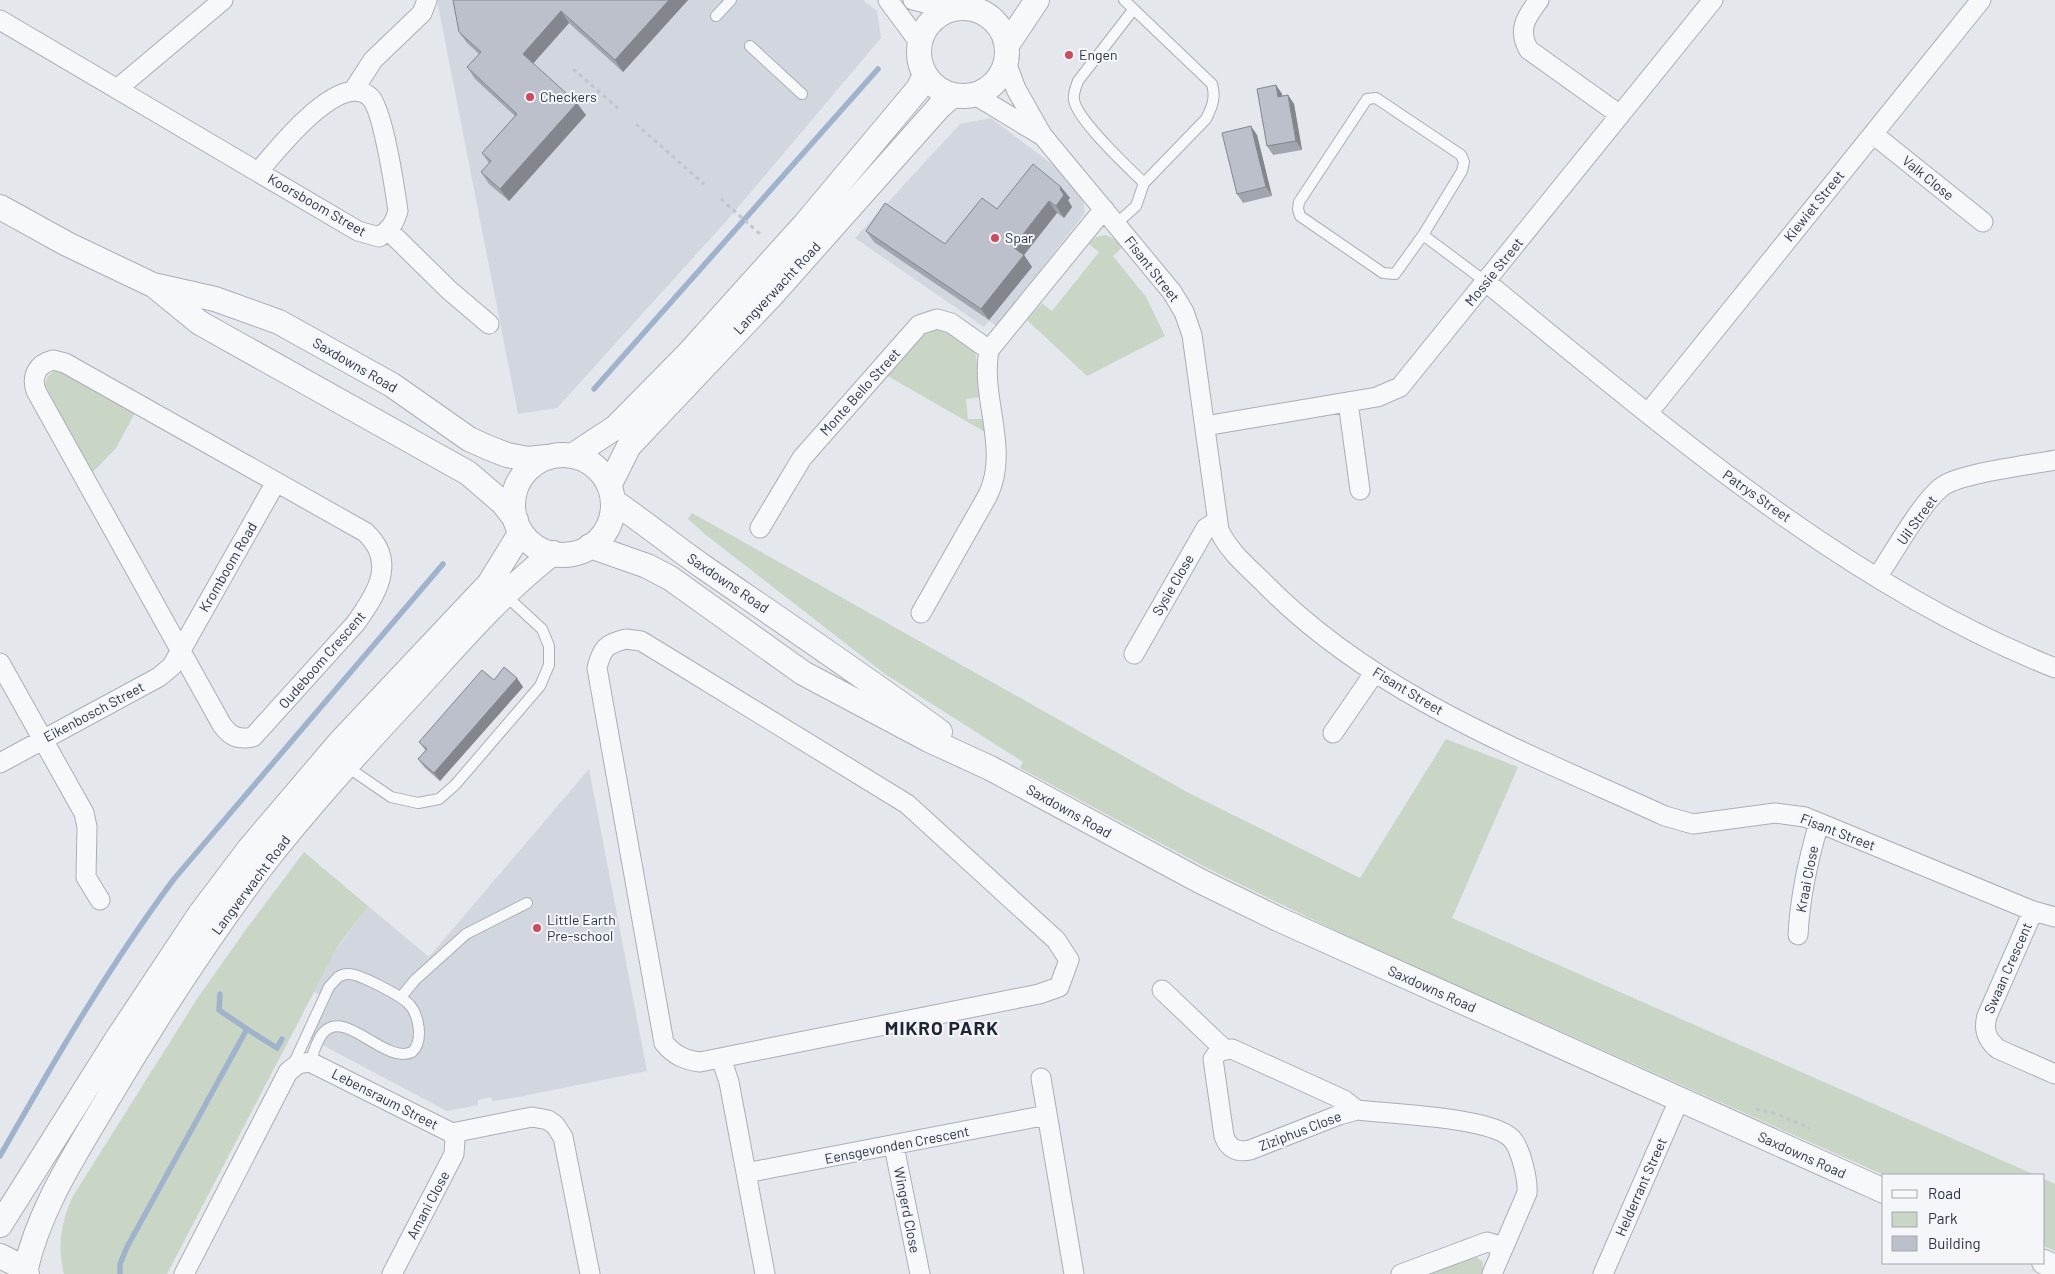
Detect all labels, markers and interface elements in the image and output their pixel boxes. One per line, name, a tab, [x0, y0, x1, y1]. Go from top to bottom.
place label: Engen	[1079, 46, 1118, 63]
marker: Engen	[1063, 49, 1075, 61]
place label: Checkers	[540, 88, 597, 105]
marker: Checkers	[524, 91, 536, 103]
street label: Valk Close	[1899, 152, 1957, 204]
street label: Kiewiet Street	[1780, 167, 1847, 245]
street label: Koorsboom Street	[265, 170, 369, 240]
place label: Spar	[1005, 229, 1033, 246]
marker: Spar	[989, 232, 1001, 244]
street label: Fisant Street	[1121, 232, 1183, 305]
street label: Mossie Street	[1461, 234, 1526, 309]
street label: Langverwacht Road	[729, 238, 824, 337]
street label: Saxdowns Road	[310, 334, 401, 396]
street label: Monte Bello Street	[816, 344, 903, 439]
street label: Patrys Street	[1720, 466, 1795, 525]
street label: Uil Street	[1893, 492, 1940, 548]
street label: Kromboom Road	[195, 519, 260, 615]
street label: Saxdowns Road	[684, 549, 772, 616]
street label: Sysie Close	[1148, 551, 1197, 619]
street label: Oudeboom Crescent	[275, 608, 369, 712]
street label: Fisant Street	[1370, 663, 1447, 718]
street label: Eikenbosch Street	[41, 678, 147, 745]
street label: Saxdowns Road	[1024, 780, 1115, 841]
street label: Fisant Street	[1798, 809, 1878, 854]
street label: Langverwacht Road	[208, 832, 294, 938]
street label: Kraai Close	[1792, 844, 1821, 914]
place label: Little Earth Pre-school	[547, 911, 616, 944]
street label: Swaan Crescent	[1980, 920, 2035, 1016]
marker: Little Earth Pre-school	[531, 922, 543, 934]
street label: Saxdowns Road	[1385, 961, 1479, 1016]
district label: MIKRO PARK	[885, 1016, 999, 1039]
street label: Lebensraum Street	[329, 1064, 441, 1133]
street label: Ziziphus Close	[1256, 1107, 1343, 1154]
street label: Eensgevonden Crescent	[823, 1122, 971, 1167]
street label: Saxdowns Road	[1755, 1127, 1849, 1182]
street label: Helderrant Street	[1611, 1135, 1670, 1239]
street label: Wingerd Close	[891, 1165, 924, 1254]
street label: Amani Close	[403, 1168, 453, 1242]
legend	[1882, 1174, 2045, 1264]
text: Road	[1928, 1184, 1961, 1202]
text: Park	[1928, 1209, 1958, 1227]
text: Building	[1928, 1234, 1981, 1252]

